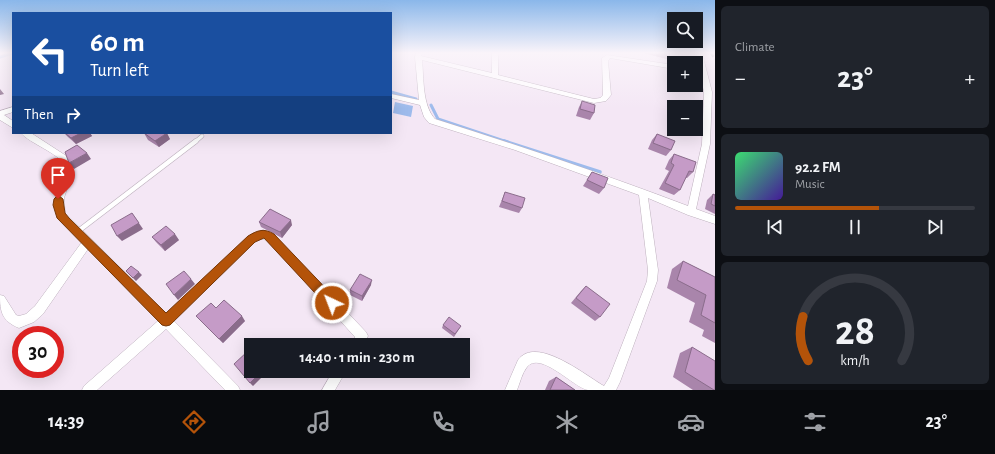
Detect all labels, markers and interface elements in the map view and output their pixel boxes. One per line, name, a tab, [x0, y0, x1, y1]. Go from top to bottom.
map controls	[667, 12, 703, 136]
button: search	[667, 12, 703, 48]
icon: left	[24, 28, 76, 80]
text: 60 m	[90, 29, 145, 57]
text: Climate	[735, 41, 774, 54]
button: +	[667, 56, 703, 92]
text: Turn left	[90, 62, 149, 80]
text: 23°	[837, 63, 873, 93]
text: −	[735, 67, 746, 89]
text: +	[964, 67, 975, 89]
button: −	[667, 100, 703, 136]
icon: right	[62, 104, 84, 126]
text: Then	[24, 107, 54, 122]
pin	[41, 158, 75, 199]
text: 92.2 FM	[795, 160, 841, 175]
icon: arrive	[47, 164, 69, 186]
text: Music	[795, 178, 825, 191]
icon: previous	[764, 216, 786, 238]
icon: pause	[844, 216, 866, 238]
icon: next	[924, 216, 946, 238]
position arrow	[311, 282, 353, 324]
text: 28	[835, 311, 875, 352]
speed limit sign: 30	[12, 326, 64, 378]
text: 14:40 · 1 min · 230 m	[299, 350, 415, 365]
text: km/h	[840, 354, 870, 368]
icon: directions	[180, 408, 208, 436]
icon: music	[305, 408, 333, 436]
icon: phone	[429, 408, 457, 436]
icon: climate	[553, 408, 581, 436]
icon: car	[677, 408, 705, 436]
icon: filters	[801, 408, 829, 436]
text: 14:39	[48, 413, 84, 431]
text: 23°	[925, 413, 947, 431]

